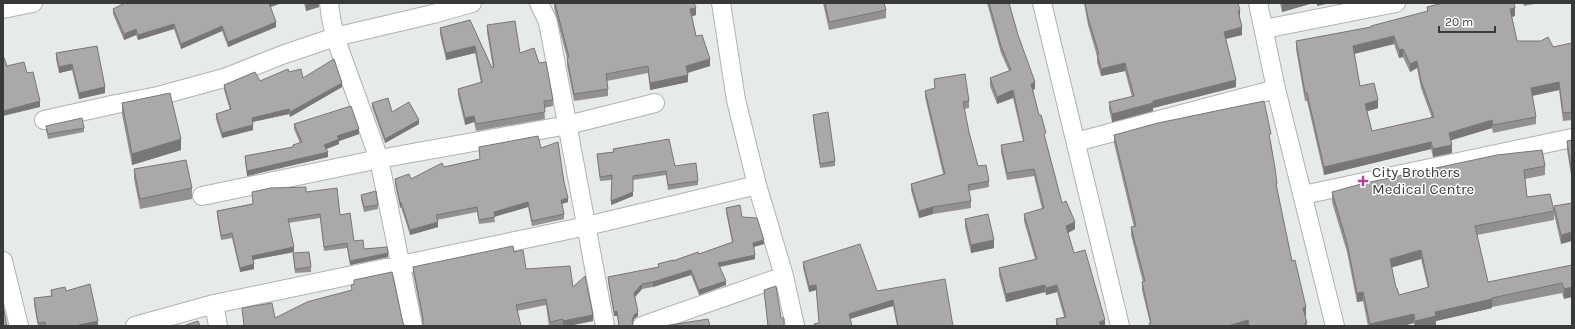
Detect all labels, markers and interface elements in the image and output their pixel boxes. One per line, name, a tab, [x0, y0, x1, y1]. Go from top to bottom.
scale bar	[1439, 8, 1495, 34]
text: 20 m	[1445, 15, 1473, 29]
place label: City Brothers Medical Centre	[1372, 163, 1474, 198]
marker: City Brothers Medical Centre	[1357, 175, 1369, 187]

